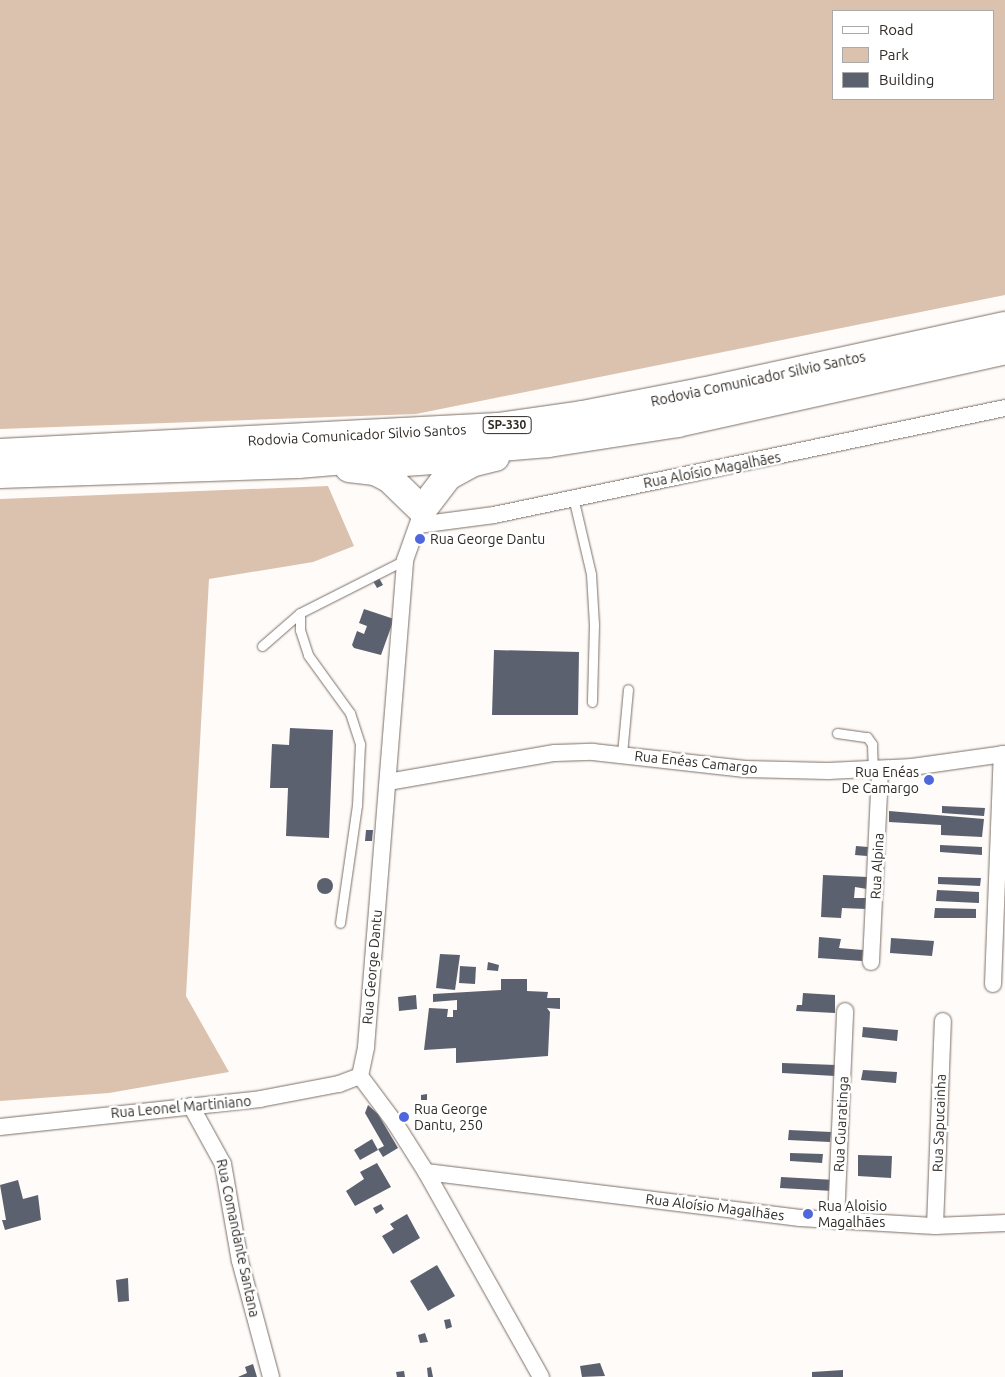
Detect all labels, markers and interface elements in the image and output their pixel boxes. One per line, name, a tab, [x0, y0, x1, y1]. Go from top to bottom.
legend	[832, 10, 995, 100]
text: Road	[879, 21, 914, 38]
text: Park	[879, 46, 909, 63]
text: Building	[879, 71, 934, 88]
street label: Rodovia Comunicador Silvio Santos	[649, 348, 867, 410]
road number: SP-330	[482, 416, 532, 434]
street label: Rodovia Comunicador Silvio Santos	[247, 421, 467, 449]
street label: Rua Aloísio Magalhães	[642, 448, 782, 492]
place label: Rua George Dantu	[430, 531, 545, 547]
marker: Rua George Dantu	[414, 533, 426, 545]
street label: Rua Enéas Camargo	[634, 747, 758, 777]
place label: Rua Enéas De Camargo	[842, 764, 919, 796]
marker: Rua Enéas De Camargo	[923, 774, 935, 786]
street label: Rua Alpina	[867, 832, 887, 900]
street label: Rua George Dantu	[359, 909, 385, 1025]
street label: Rua Sapucainha	[929, 1074, 949, 1172]
street label: Rua Guaratinga	[830, 1076, 852, 1172]
street label: Rua Leonel Martiniano	[110, 1092, 252, 1122]
place label: Rua George Dantu, 250	[414, 1101, 487, 1134]
marker: Rua George Dantu, 250	[398, 1111, 410, 1123]
street label: Rua Comandante Santana	[213, 1157, 263, 1319]
street label: Rua Aloísio Magalhães	[645, 1190, 785, 1224]
place label: Rua Aloisio Magalhães	[818, 1198, 887, 1230]
marker: Rua Aloisio Magalhães	[802, 1208, 814, 1220]

